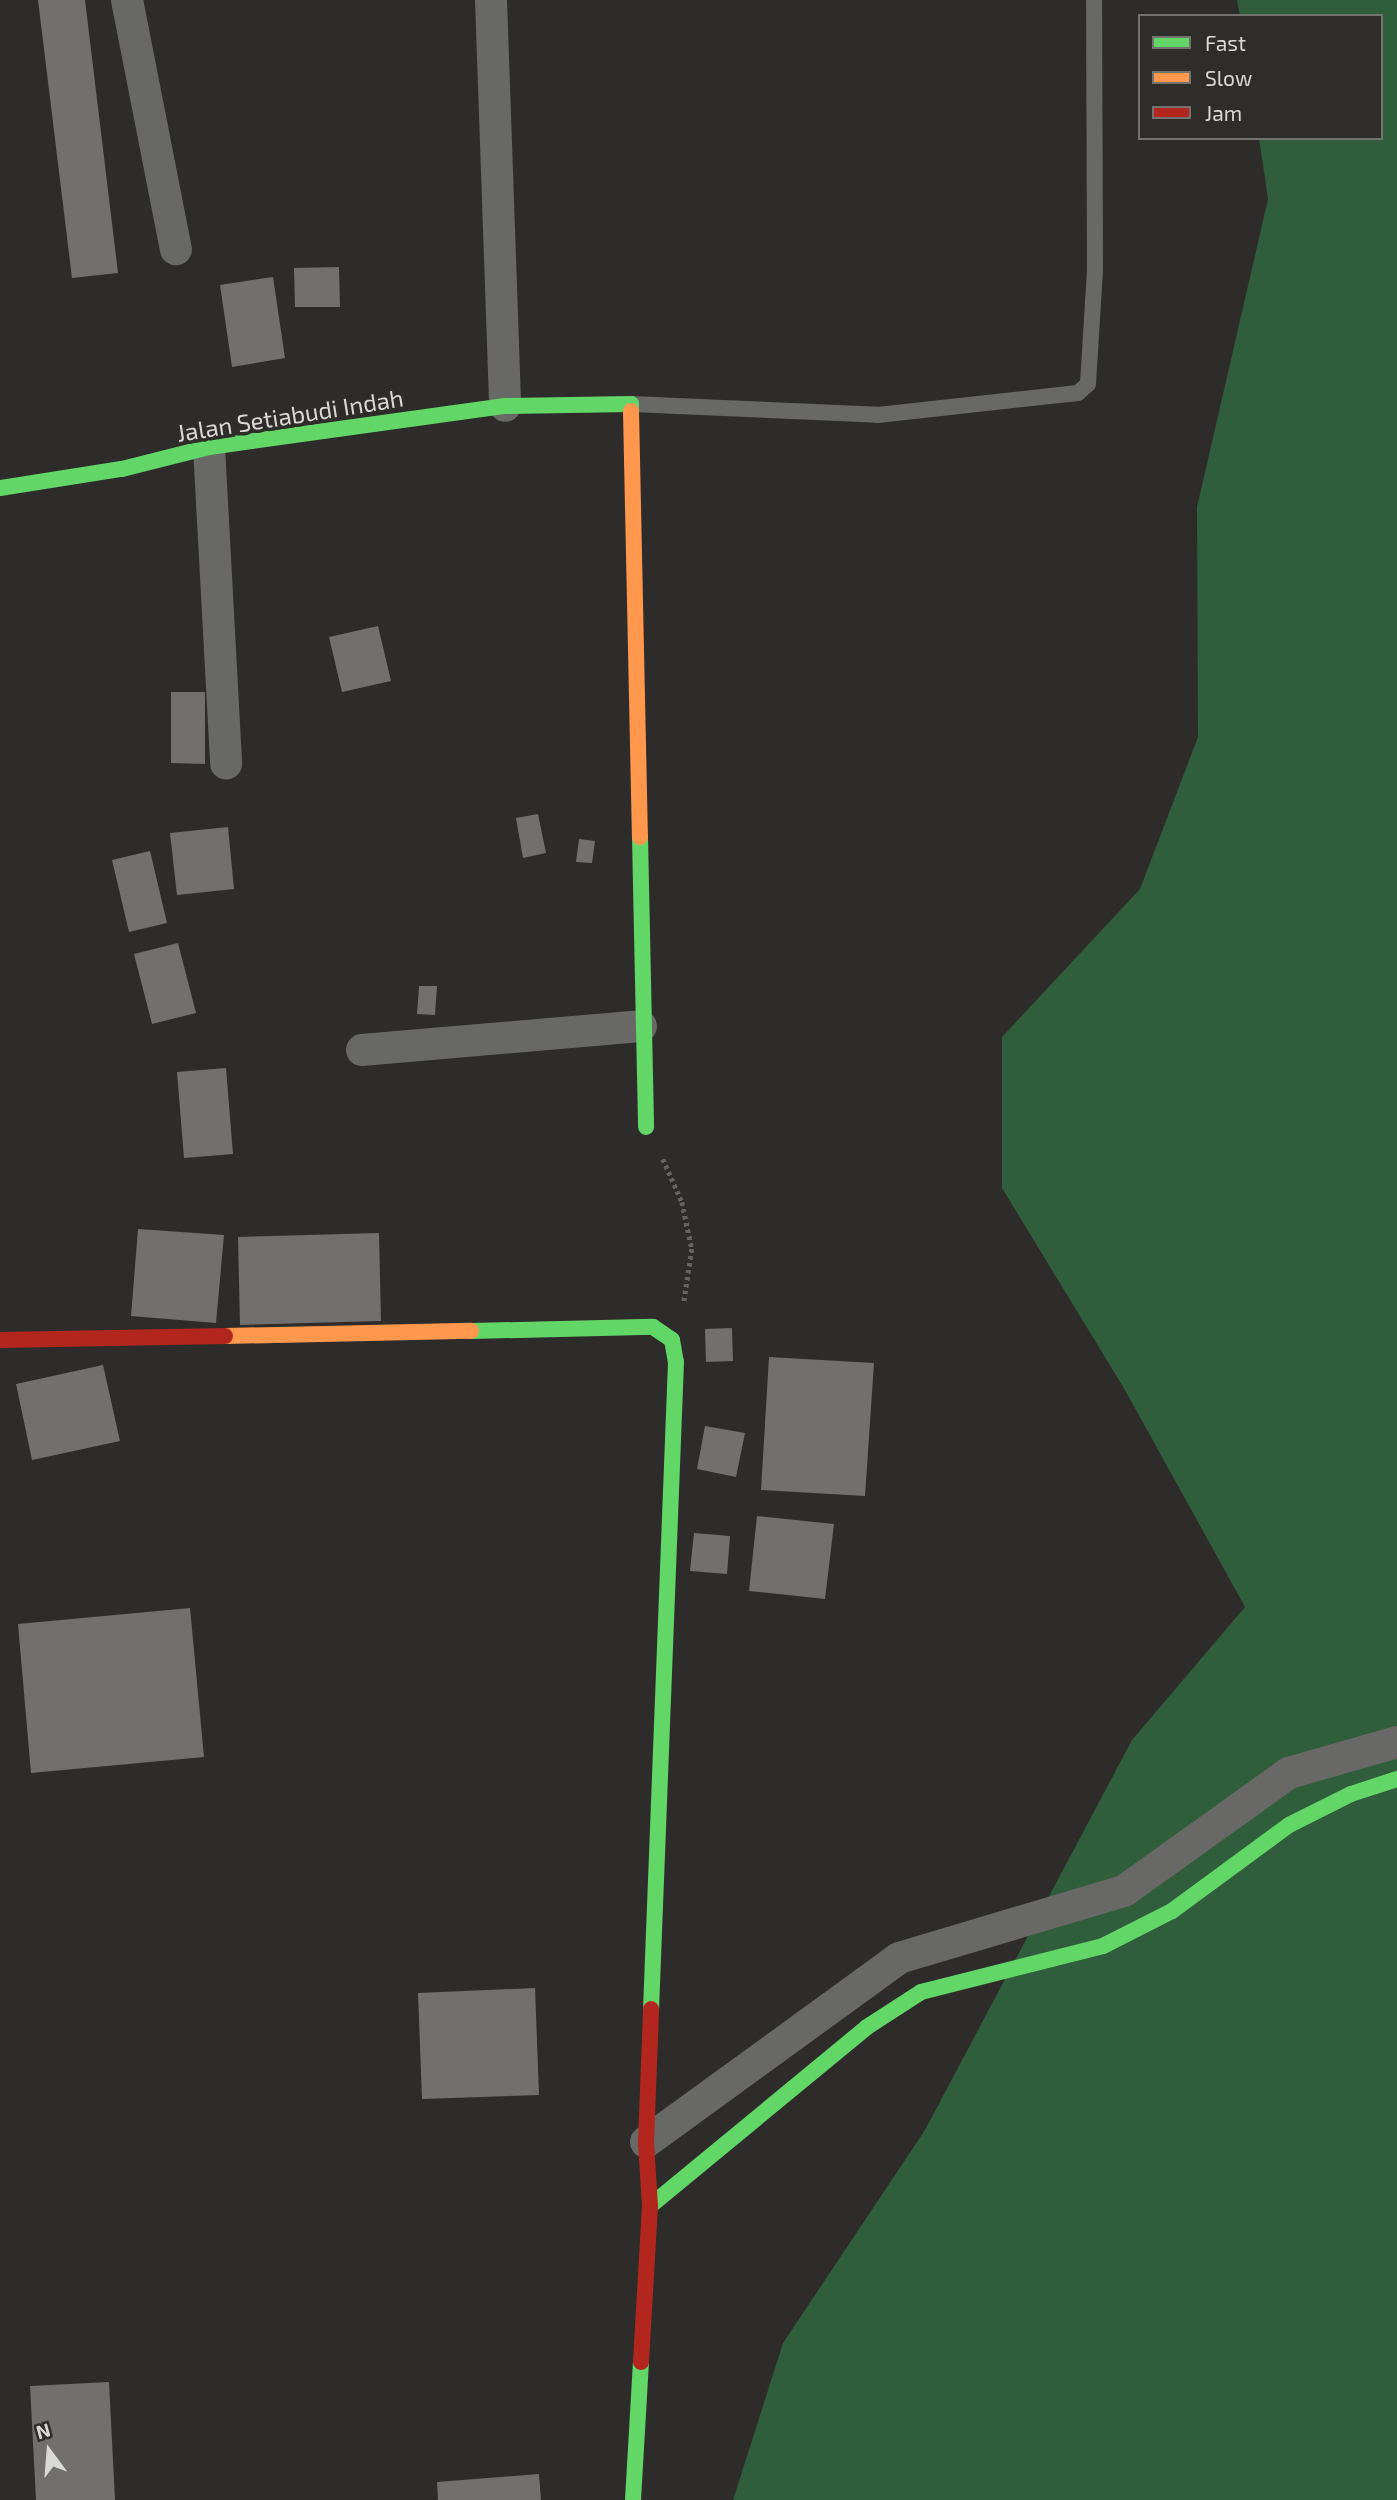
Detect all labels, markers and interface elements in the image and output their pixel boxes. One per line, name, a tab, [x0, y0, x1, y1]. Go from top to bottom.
legend	[1138, 14, 1383, 140]
text: Fast	[1205, 30, 1246, 55]
text: Slow	[1205, 65, 1252, 90]
text: Jam	[1205, 100, 1242, 125]
street label: Jalan Setiabudi Indah	[175, 383, 405, 447]
north arrow	[14, 2416, 84, 2486]
text: N	[33, 2417, 53, 2443]

